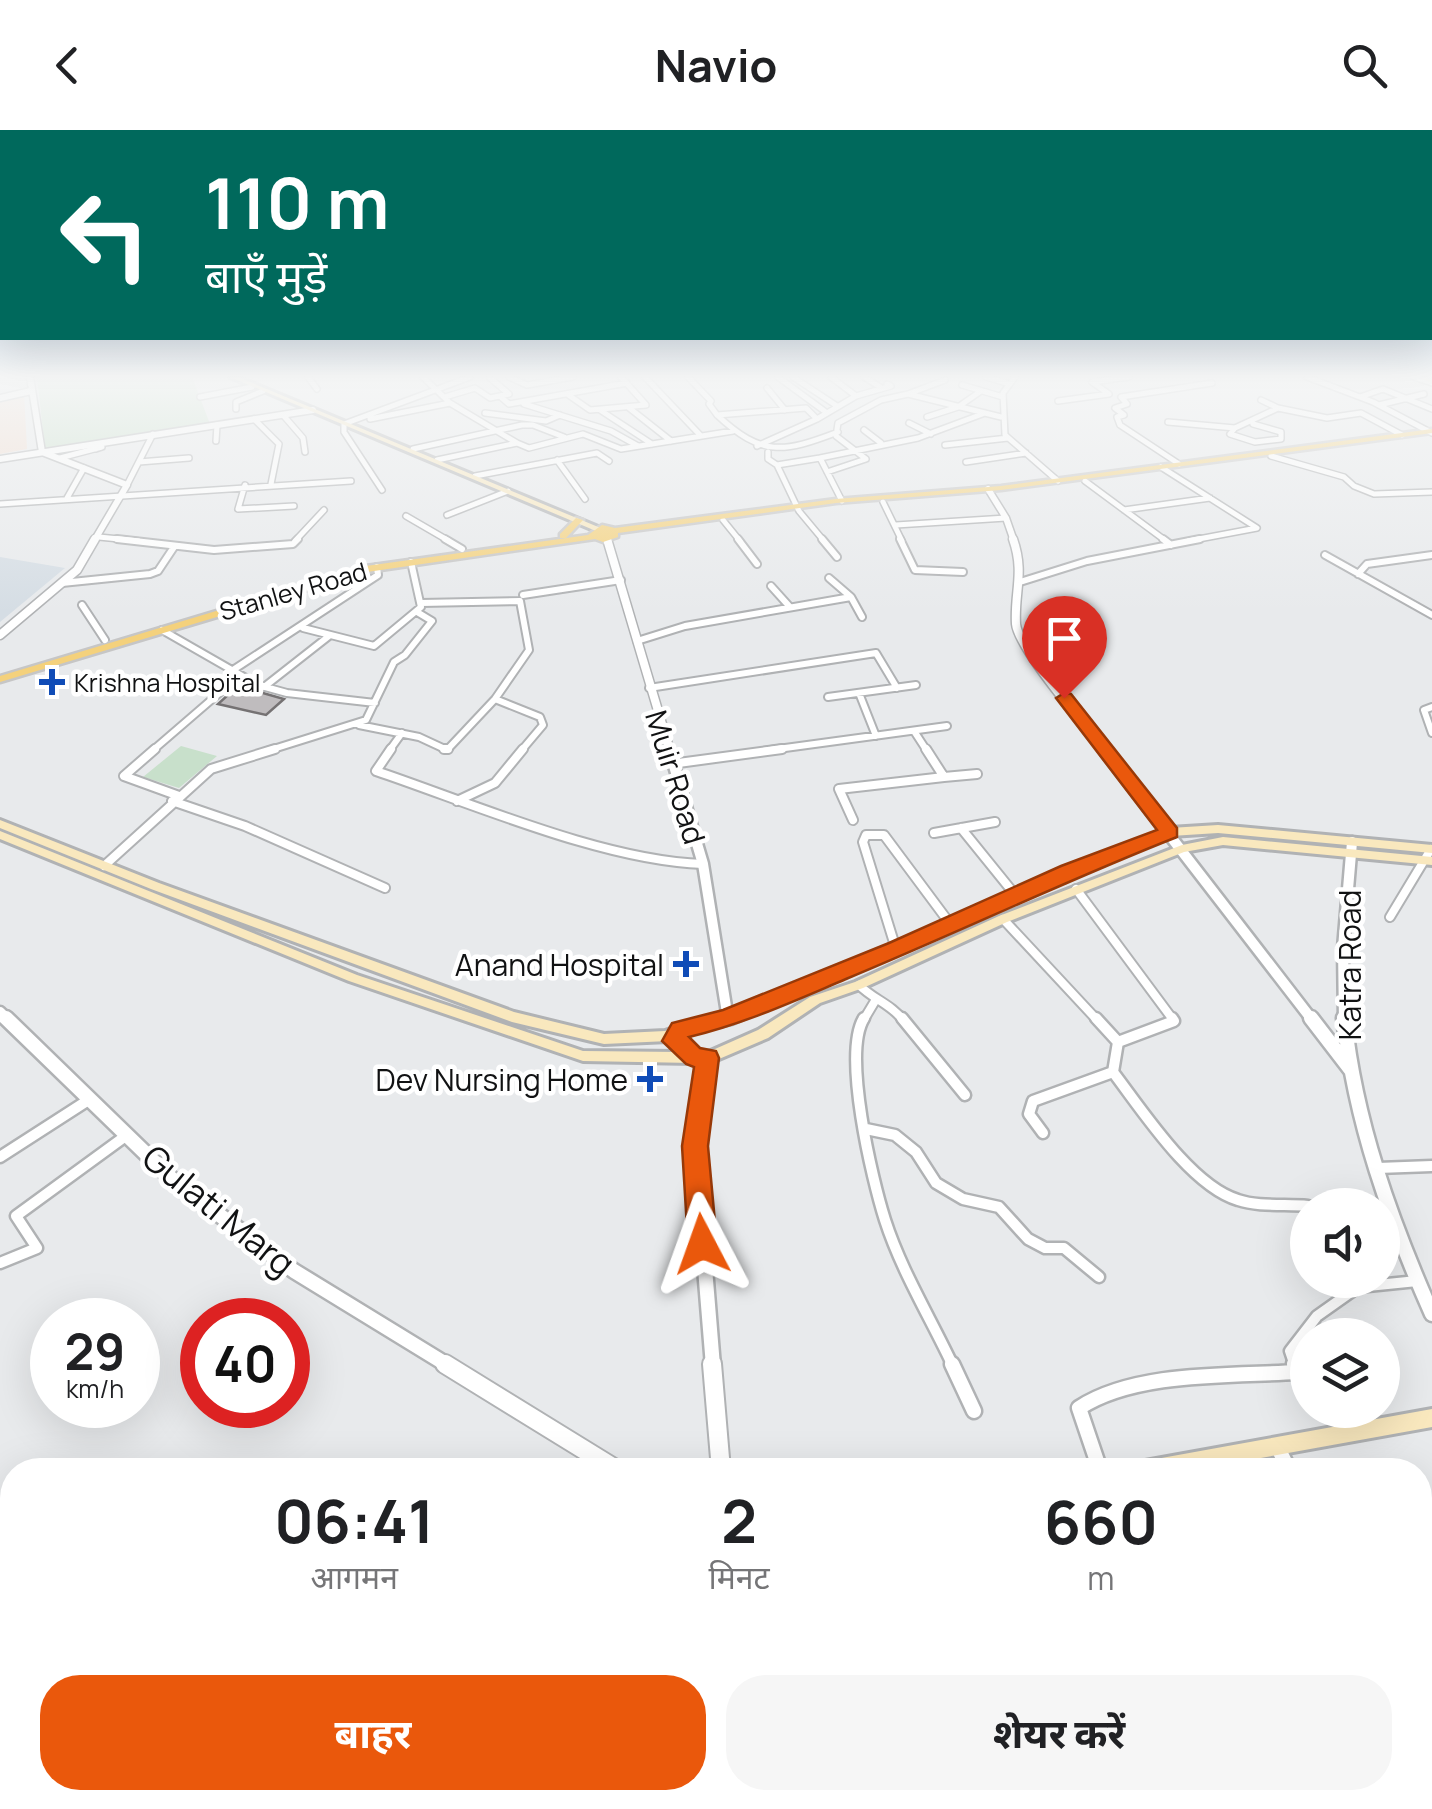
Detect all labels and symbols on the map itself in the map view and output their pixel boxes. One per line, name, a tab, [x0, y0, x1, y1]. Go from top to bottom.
street label: Stanley Road	[215, 553, 371, 629]
pin	[1022, 596, 1107, 699]
place label: Krishna Hospital	[74, 665, 261, 700]
marker: Krishna Hospital	[39, 669, 65, 695]
street label: Muir Road	[636, 705, 716, 849]
street label: Katra Road	[1329, 890, 1370, 1040]
place label: Anand Hospital	[455, 944, 664, 985]
marker: Anand Hospital	[673, 951, 699, 977]
place label: Dev Nursing Home	[376, 1059, 628, 1100]
marker: Dev Nursing Home	[637, 1066, 663, 1092]
street label: Gulati Marg	[132, 1134, 306, 1286]
position arrow	[650, 1192, 754, 1296]
speed limit sign: 40	[180, 1298, 310, 1428]

